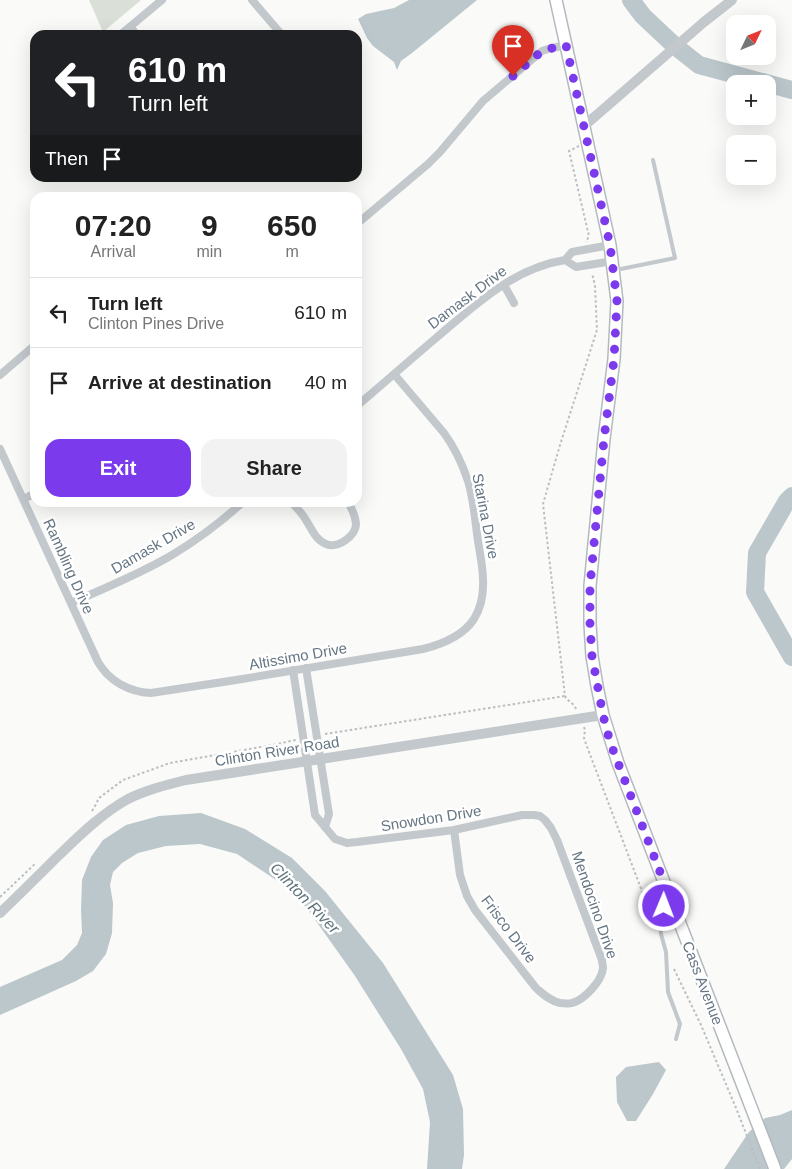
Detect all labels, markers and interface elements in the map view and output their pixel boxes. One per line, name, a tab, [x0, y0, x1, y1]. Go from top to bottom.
north arrow	[726, 15, 776, 65]
map controls	[726, 15, 776, 185]
pin	[492, 25, 534, 76]
icon: arrive	[499, 32, 527, 60]
icon: left	[45, 50, 110, 115]
text: 610 m	[128, 50, 227, 89]
button: +	[726, 75, 776, 125]
text: Turn left	[128, 91, 208, 116]
button: −	[726, 135, 776, 185]
icon: arrive	[98, 145, 126, 173]
text: Then	[45, 148, 88, 169]
text: 07:20	[75, 209, 152, 242]
text: 9	[201, 209, 218, 242]
text: 650	[267, 209, 317, 242]
text: Arrival	[91, 243, 136, 260]
text: min	[196, 243, 222, 260]
text: m	[285, 243, 299, 260]
street label: Damask Drive	[424, 262, 510, 332]
text: Turn left	[88, 293, 163, 314]
icon: left	[45, 299, 73, 327]
text: 610 m	[294, 302, 347, 323]
text: Clinton Pines Drive	[88, 315, 224, 332]
icon: arrive	[45, 369, 73, 397]
text: Arrive at destination	[88, 372, 272, 393]
text: 40 m	[305, 372, 347, 393]
button: Exit	[45, 439, 191, 497]
button: Share	[201, 439, 347, 497]
street label: Starina Drive	[469, 472, 503, 560]
street label: Damask Drive	[108, 515, 198, 577]
street label: Rambling Drive	[40, 516, 98, 616]
street label: Altissimo Drive	[248, 639, 348, 673]
street label: Clinton River Road	[213, 733, 341, 769]
street label: Snowdon Drive	[379, 802, 483, 834]
street label: Mendocino Drive	[569, 849, 621, 961]
water label: Clinton River	[267, 859, 343, 937]
position arrow	[637, 879, 689, 931]
street label: Frisco Drive	[478, 892, 540, 966]
street label: Cass Avenue	[679, 939, 727, 1027]

